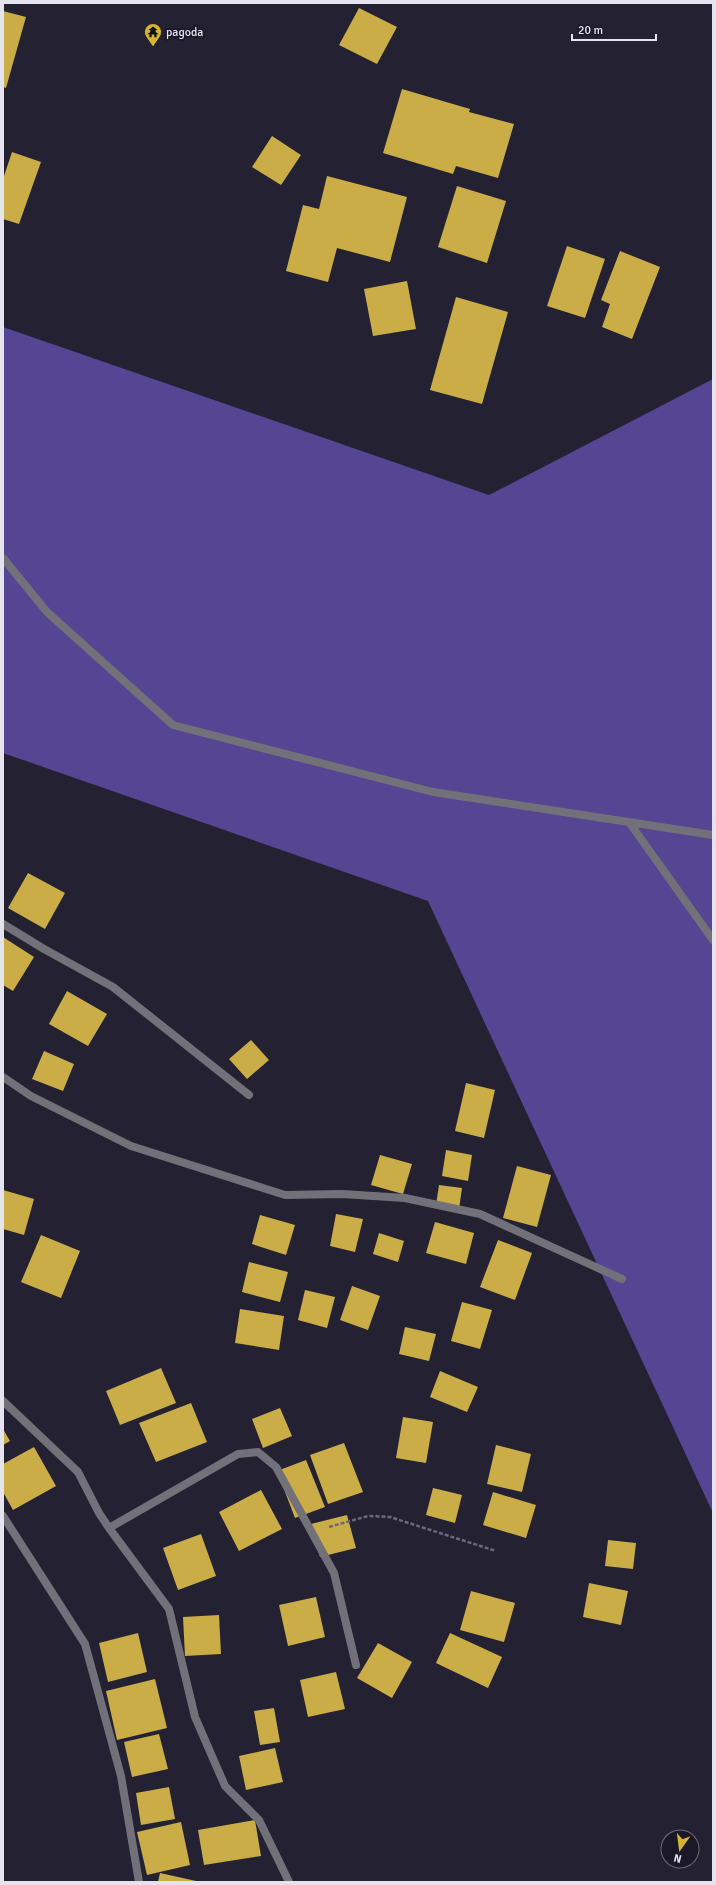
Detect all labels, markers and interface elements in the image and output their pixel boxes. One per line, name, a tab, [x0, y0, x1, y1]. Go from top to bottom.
scale bar	[572, 16, 656, 42]
temple icon: pagoda	[143, 22, 163, 47]
text: 20 m	[578, 23, 603, 38]
place label: pagoda	[166, 25, 203, 40]
north arrow	[660, 1829, 700, 1869]
text: N	[672, 1851, 683, 1865]

